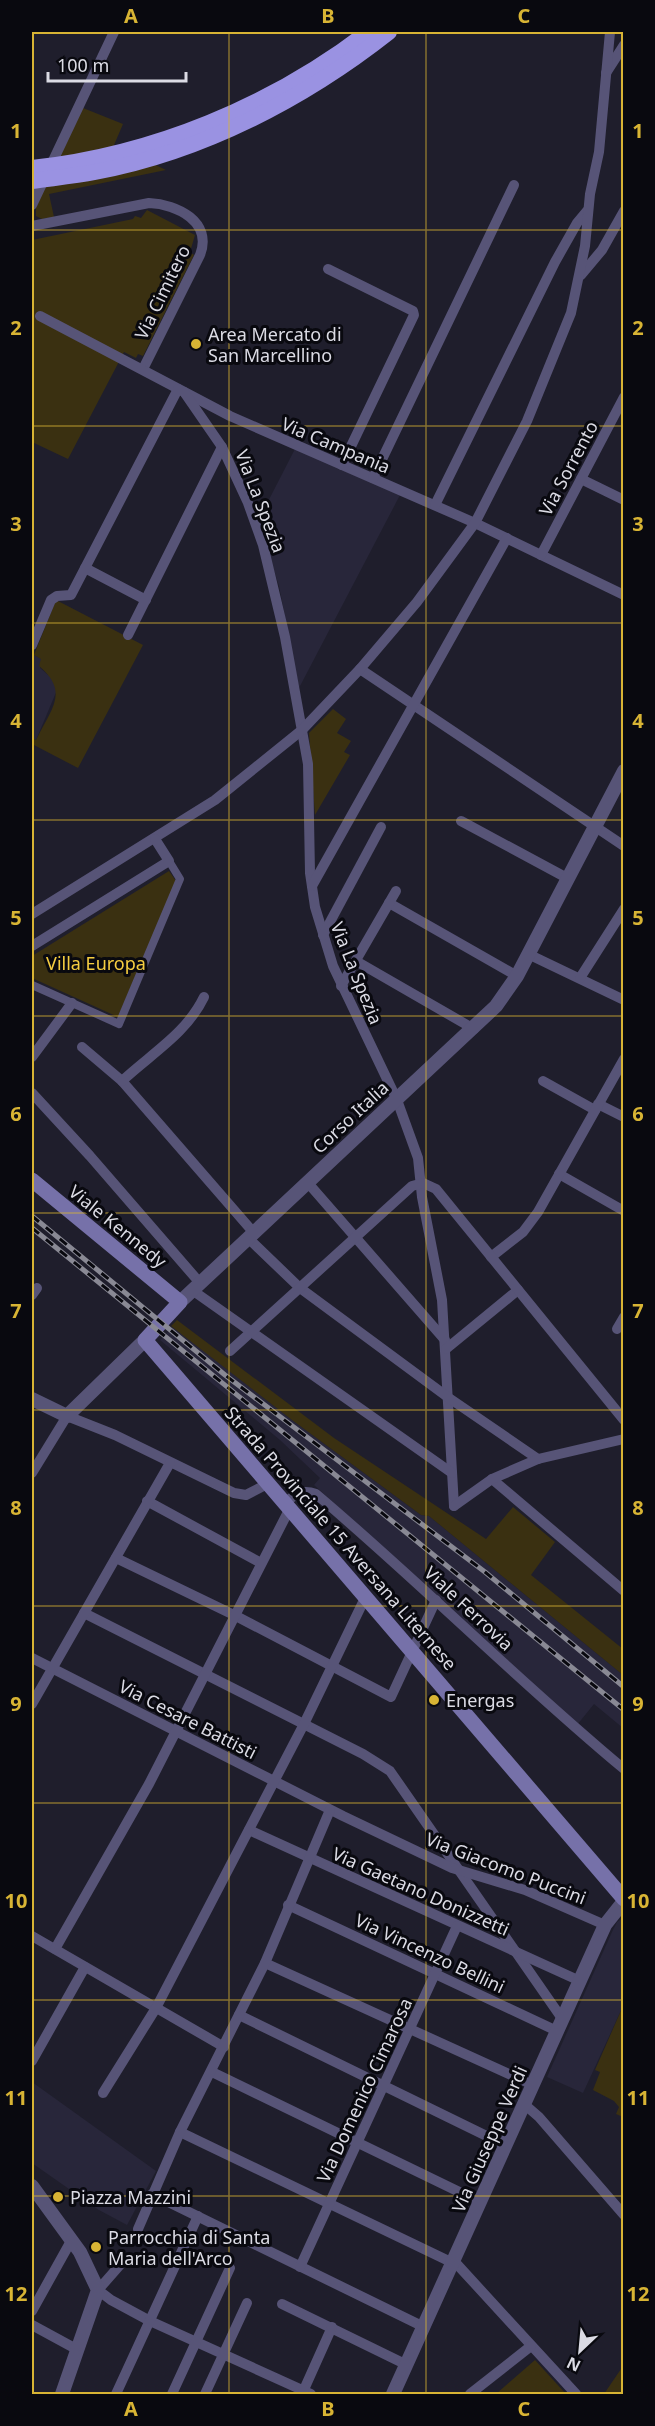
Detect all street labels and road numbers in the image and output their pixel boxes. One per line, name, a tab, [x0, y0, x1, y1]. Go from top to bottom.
street label: Via Cimitero	[129, 241, 195, 343]
street label: Via Campania	[278, 411, 394, 479]
street label: Via Sorrento	[533, 416, 603, 520]
street label: Via La Spezia	[230, 446, 292, 556]
street label: Via La Spezia	[326, 918, 388, 1028]
street label: Corso Italia	[307, 1075, 393, 1159]
street label: Viale Kennedy	[64, 1179, 172, 1273]
street label: Strada Provinciale 15 Aversana Liternese	[220, 1401, 462, 1675]
street label: Viale Ferrovia	[419, 1561, 519, 1655]
street label: Via Cesare Battisti	[115, 1674, 261, 1764]
street label: Via Giacomo Puccini	[422, 1826, 590, 1910]
street label: Via Gaetano Donizzetti	[329, 1841, 513, 1941]
street label: Via Vincenzo Bellini	[351, 1908, 509, 1998]
street label: Via Domenico Cimarosa	[311, 1994, 417, 2186]
street label: Via Giuseppe Verdi	[446, 2062, 532, 2216]

